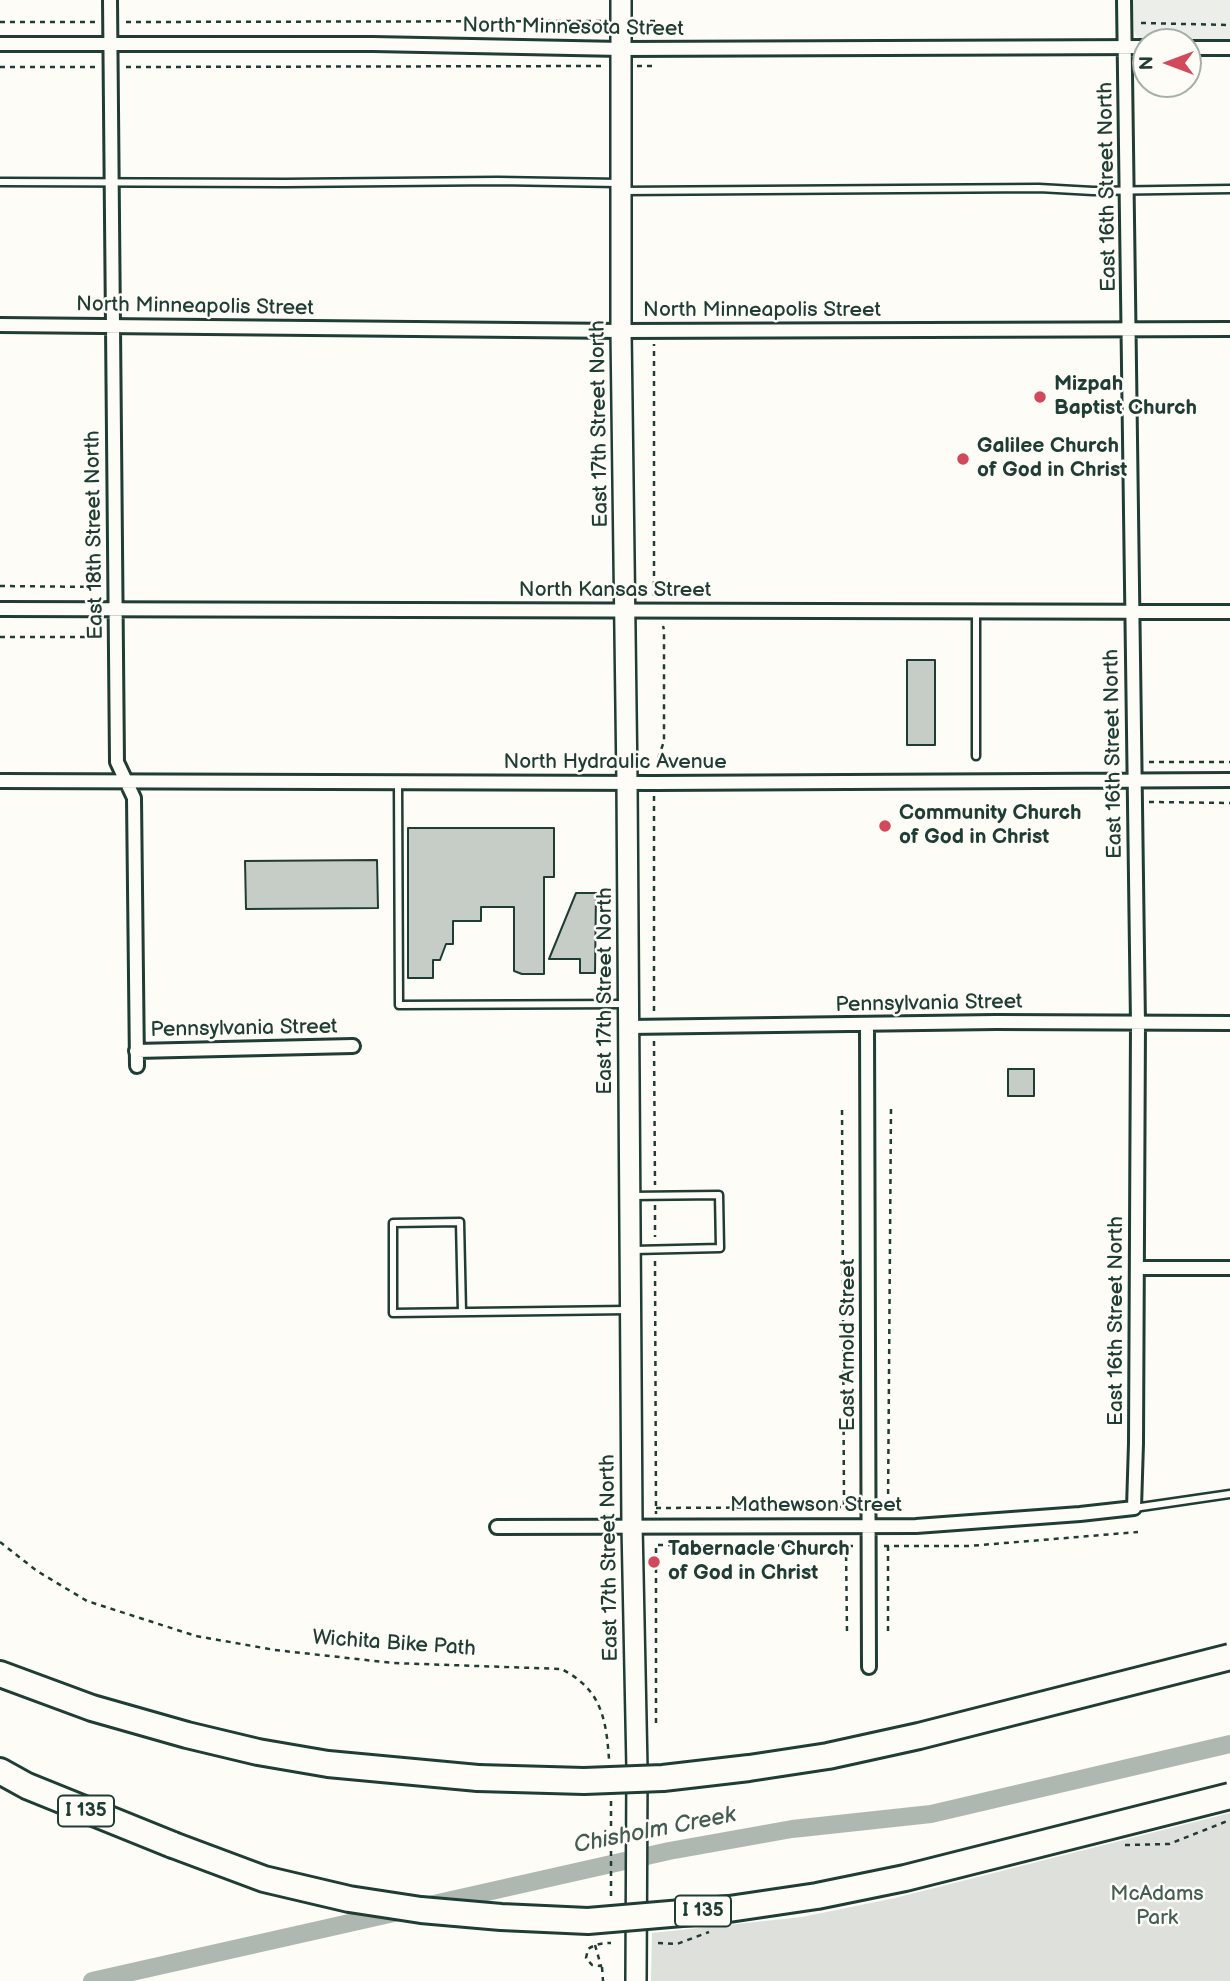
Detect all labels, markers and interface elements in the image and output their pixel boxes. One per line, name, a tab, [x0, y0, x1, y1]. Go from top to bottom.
street label: North Minnesota Street	[462, 13, 684, 43]
north arrow	[1132, 28, 1202, 98]
text: N	[1136, 56, 1159, 70]
street label: East 16th Street North	[1094, 82, 1122, 292]
street label: North Minneapolis Street	[76, 292, 314, 322]
street label: North Minneapolis Street	[643, 298, 881, 324]
street label: East 17th Street North	[586, 320, 614, 528]
place label: Mizpah Baptist Church	[1054, 372, 1197, 422]
marker: Mizpah Baptist Church	[1032, 389, 1048, 405]
street label: East 18th Street North	[81, 430, 109, 640]
place label: Galilee Church of God in Christ	[977, 434, 1127, 484]
marker: Galilee Church of God in Christ	[955, 451, 971, 467]
street label: North Kansas Street	[519, 578, 711, 604]
street label: East 16th Street North	[1100, 649, 1128, 859]
street label: North Hydraulic Avenue	[503, 750, 727, 776]
place label: Community Church of God in Christ	[899, 801, 1081, 851]
marker: Community Church of God in Christ	[877, 818, 893, 834]
street label: East 17th Street North	[593, 887, 619, 1095]
street label: Pennsylvania Street	[835, 990, 1023, 1018]
street label: Pennsylvania Street	[150, 1015, 338, 1043]
street label: East 16th Street North	[1104, 1216, 1130, 1426]
street label: East Arnold Street	[836, 1259, 862, 1431]
street label: East 17th Street North	[596, 1454, 624, 1662]
street label: Mathewson Street	[730, 1493, 902, 1519]
place label: Tabernacle Church of God in Christ	[668, 1537, 850, 1587]
marker: Tabernacle Church of God in Christ	[646, 1554, 662, 1570]
street label: Wichita Bike Path	[311, 1626, 477, 1662]
road number: I 135	[58, 1796, 114, 1826]
water label: Chisholm Creek	[572, 1802, 738, 1860]
park label: McAdams Park	[1110, 1882, 1204, 1932]
road number: I 135	[675, 1896, 731, 1926]

